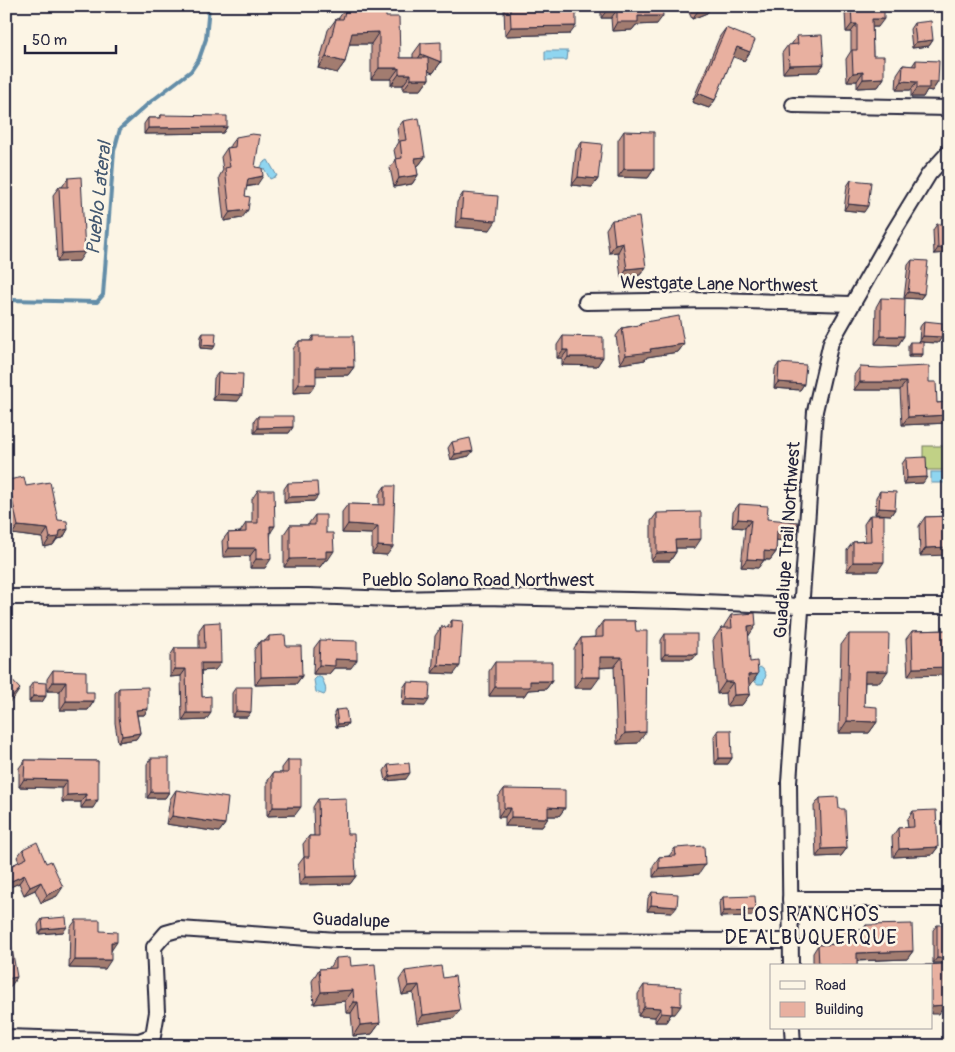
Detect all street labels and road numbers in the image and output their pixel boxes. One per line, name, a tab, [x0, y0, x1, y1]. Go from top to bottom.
street label: Westgate Lane Northwest	[620, 271, 819, 298]
street label: Guadalupe Trail Northwest	[769, 440, 806, 639]
street label: Pueblo Solano Road Northwest	[362, 569, 595, 592]
street label: Guadalupe	[312, 908, 390, 933]

